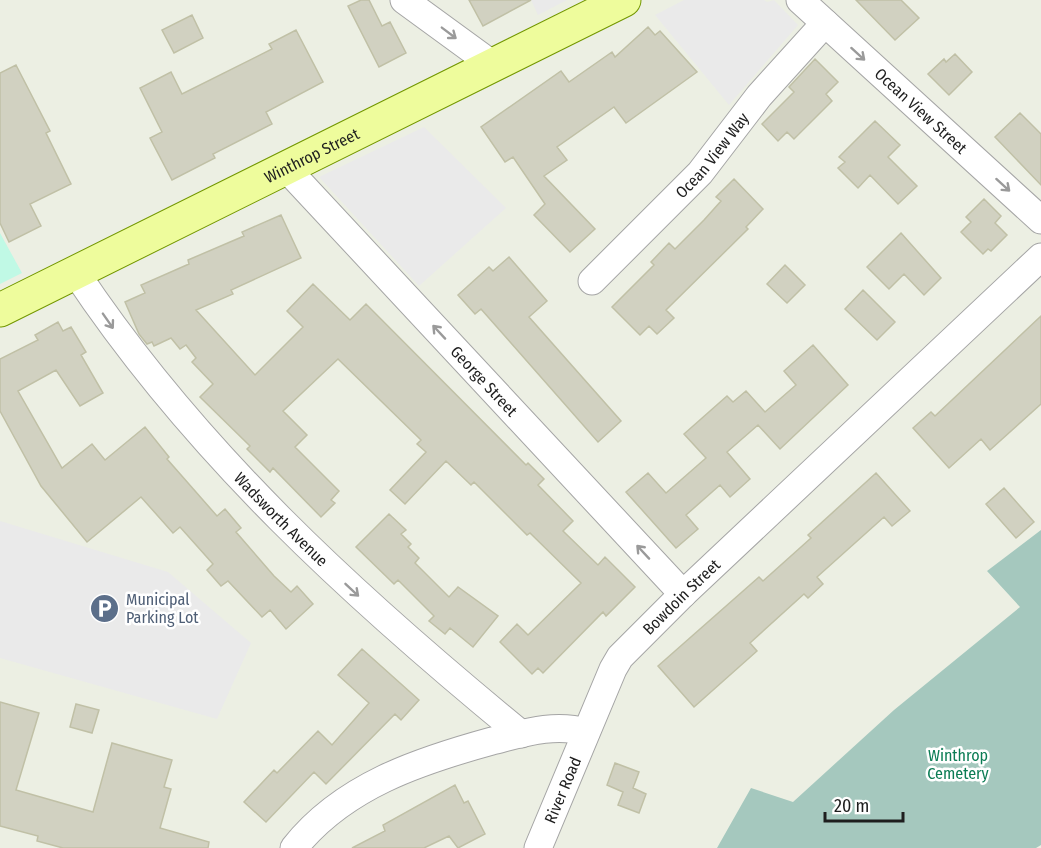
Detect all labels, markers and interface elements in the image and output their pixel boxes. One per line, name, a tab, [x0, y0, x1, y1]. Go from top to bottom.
one-way arrow	[440, 26, 456, 39]
one-way arrow	[851, 46, 866, 61]
street label: Ocean View Street	[871, 64, 972, 158]
street label: Ocean View Way	[671, 108, 753, 202]
street label: Winthrop Street	[261, 123, 363, 187]
one-way arrow	[995, 178, 1010, 192]
one-way arrow	[102, 313, 114, 329]
one-way arrow	[432, 325, 446, 340]
street label: George Street	[447, 342, 522, 421]
street label: Wadsworth Avenue	[231, 468, 332, 570]
one-way arrow	[636, 544, 650, 559]
street label: Bowdoin Street	[639, 554, 724, 638]
one-way arrow	[344, 583, 359, 597]
place label: Municipal Parking Lot	[126, 590, 199, 627]
parking icon: Municipal Parking Lot	[89, 592, 121, 624]
park label: Winthrop Cemetery	[927, 746, 990, 783]
street label: River Road	[540, 754, 585, 826]
scale bar	[825, 785, 903, 823]
text: 20 m	[834, 795, 869, 817]

